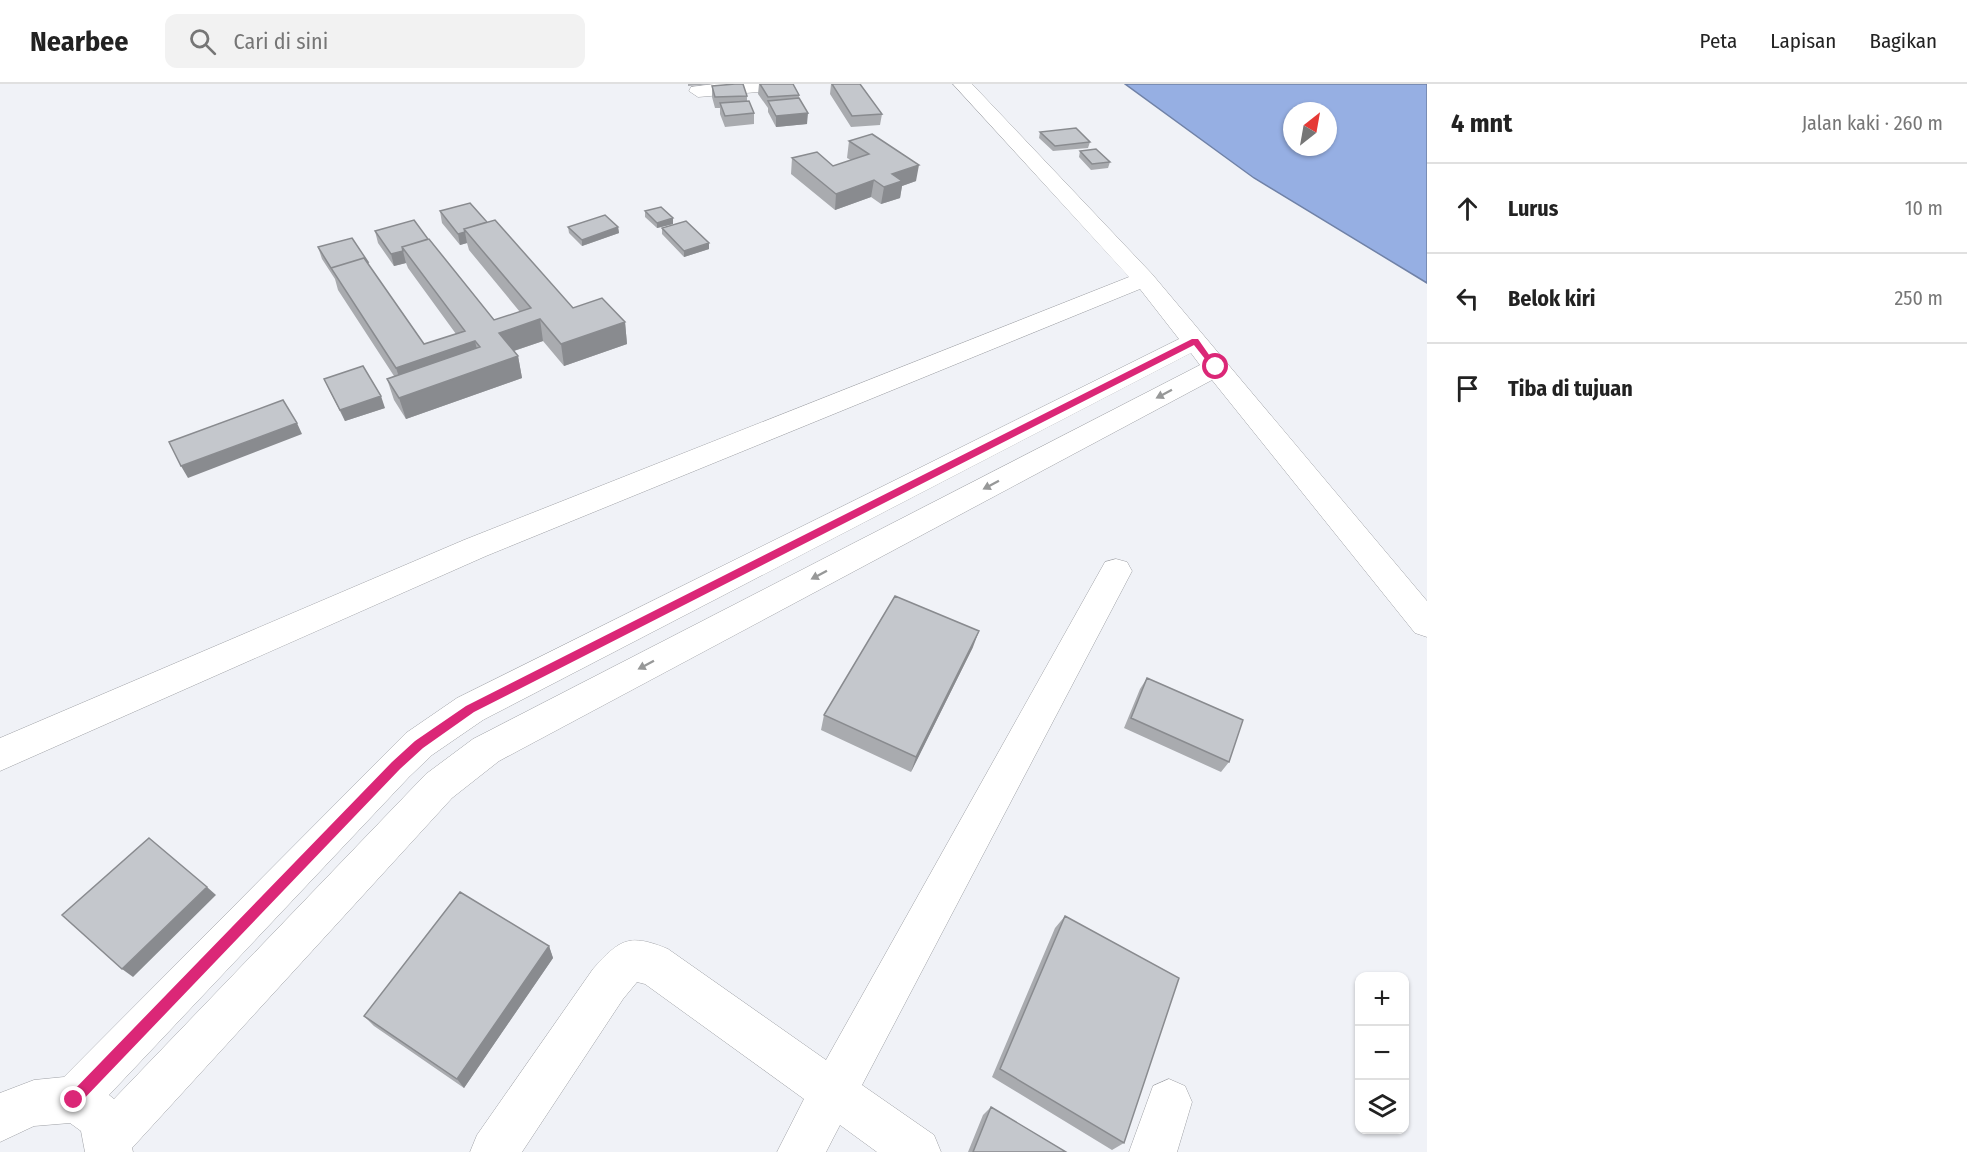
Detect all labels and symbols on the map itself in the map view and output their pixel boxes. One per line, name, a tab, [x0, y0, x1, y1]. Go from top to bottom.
north arrow	[1283, 102, 1337, 156]
route start	[1202, 353, 1228, 379]
one-way arrow	[1155, 389, 1172, 399]
one-way arrow	[983, 480, 1000, 489]
one-way arrow	[810, 570, 827, 580]
one-way arrow	[637, 660, 654, 670]
route end	[60, 1086, 86, 1112]

